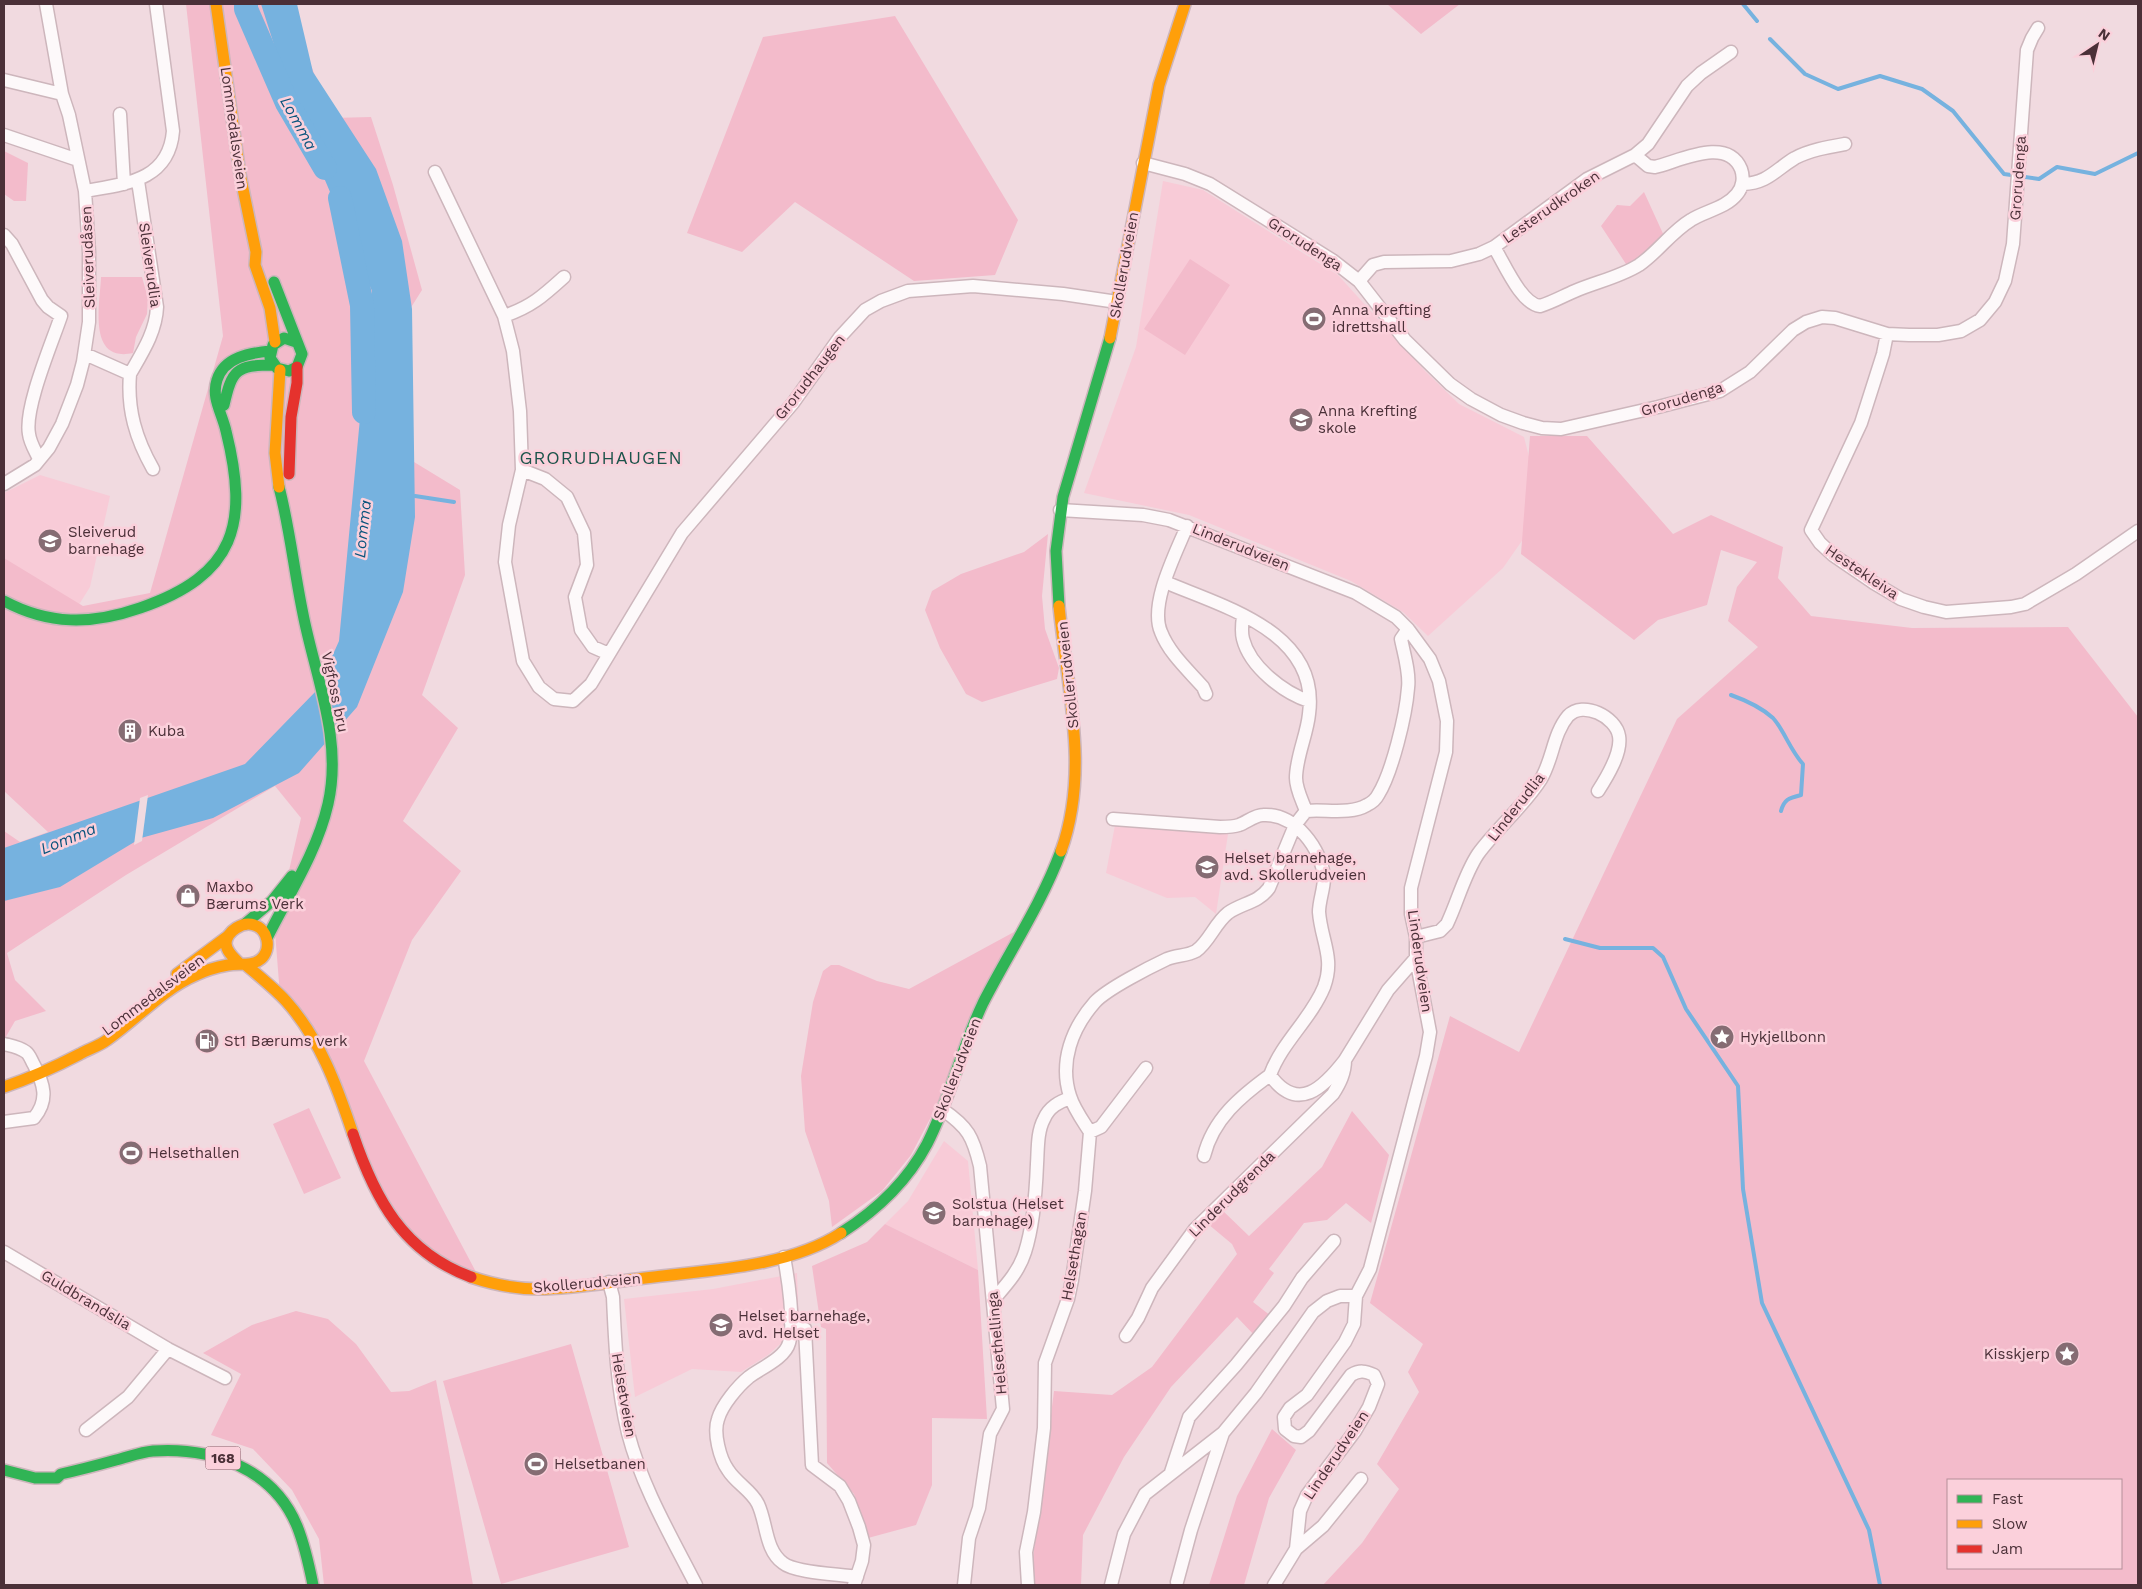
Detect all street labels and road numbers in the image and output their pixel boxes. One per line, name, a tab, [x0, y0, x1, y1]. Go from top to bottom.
street label: Lommedalsveien	[216, 66, 252, 190]
street label: Grorudenga	[2006, 135, 2030, 221]
street label: Lesterudkroken	[1499, 167, 1603, 247]
street label: Sleiverudåsen	[77, 206, 99, 308]
street label: Skollerudveien	[1106, 210, 1142, 320]
street label: Grorudenga	[1264, 213, 1346, 275]
street label: Sleiverudlia	[135, 222, 165, 309]
street label: Grorudhaugen	[771, 331, 849, 423]
street label: Grorudenga	[1639, 378, 1726, 420]
street label: Linderudveien	[1190, 519, 1292, 575]
street label: Hestekleiva	[1822, 541, 1902, 603]
street label: Skollerudveien	[1053, 620, 1083, 730]
street label: Vigfoss bru	[318, 650, 352, 734]
street label: Linderudlia	[1484, 769, 1549, 845]
street label: Linderudveien	[1404, 909, 1436, 1013]
street label: Lommedalsveien	[98, 951, 208, 1039]
street label: Skollerudveien	[929, 1015, 985, 1123]
street label: Linderudgrenda	[1185, 1147, 1279, 1241]
street label: Helsethagan	[1057, 1210, 1091, 1302]
street label: Guldbrandslia	[38, 1266, 135, 1334]
street label: Skollerudveien	[532, 1269, 642, 1297]
street label: Helsethellinga	[983, 1290, 1010, 1395]
street label: Helsetveien	[608, 1352, 640, 1438]
street label: Linderudveien	[1300, 1407, 1372, 1503]
road number: 168	[206, 1446, 240, 1470]

